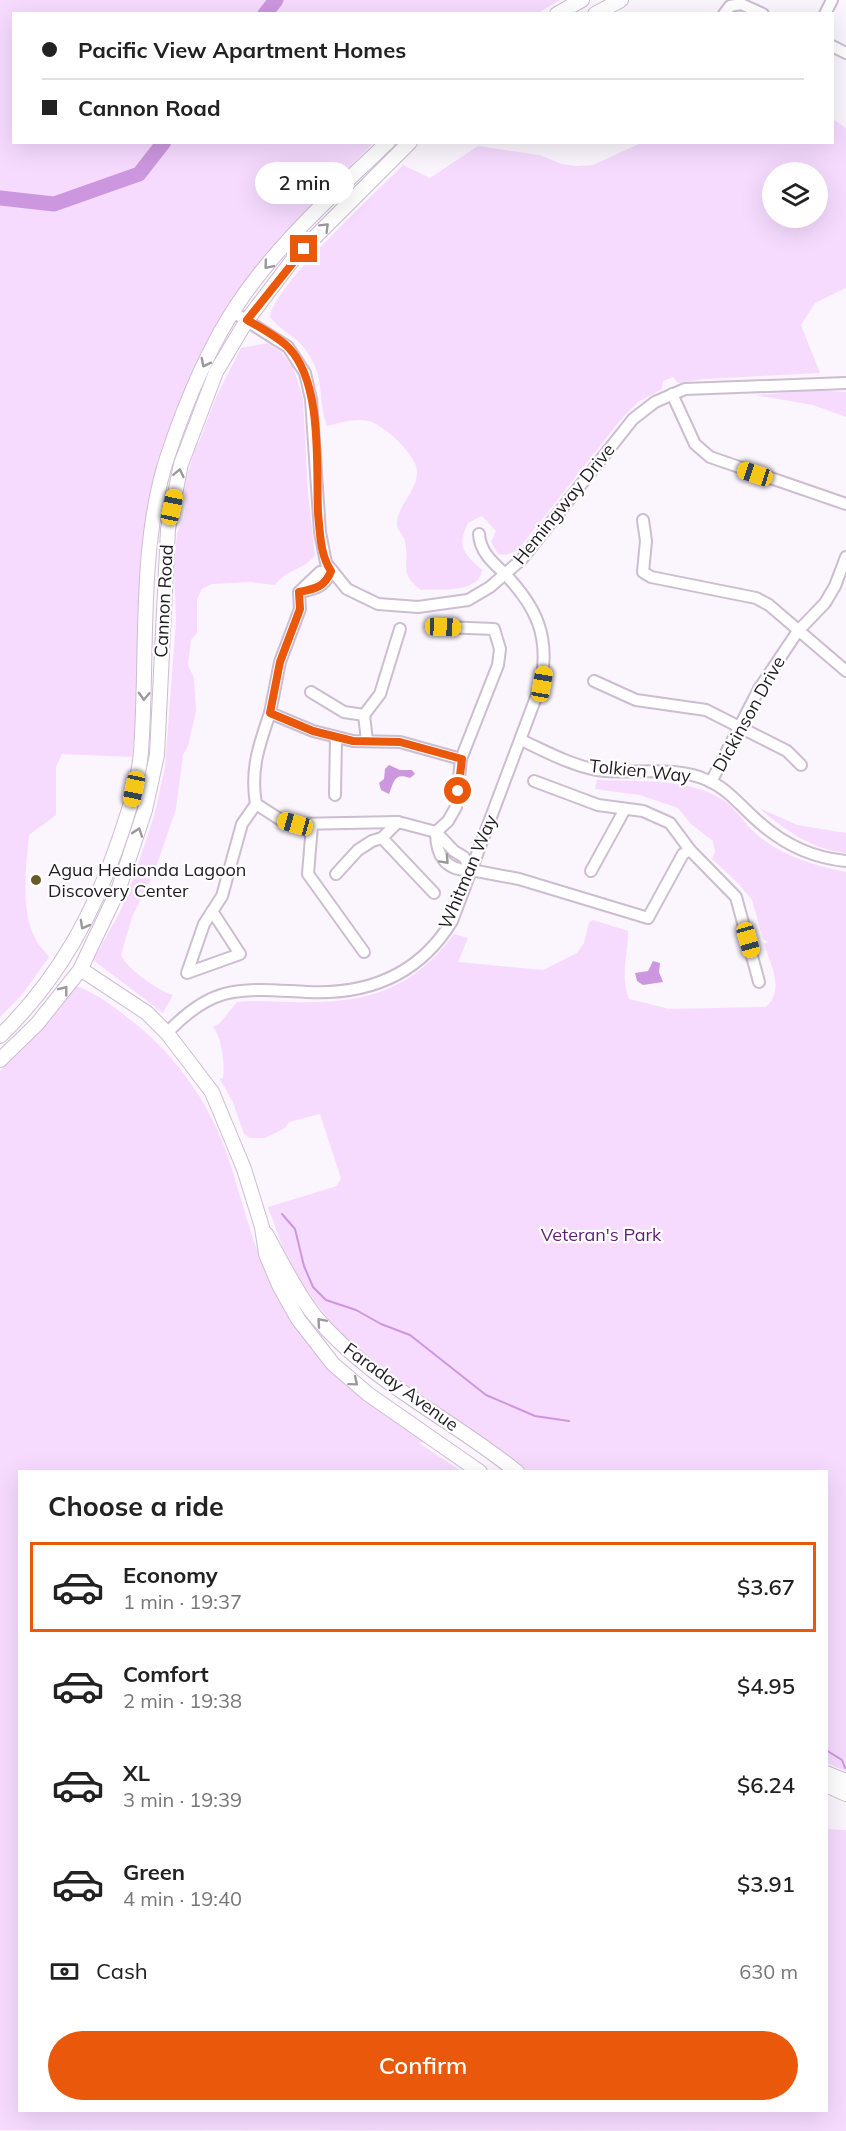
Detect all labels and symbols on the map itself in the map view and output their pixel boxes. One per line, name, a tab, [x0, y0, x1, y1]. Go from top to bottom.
callout: 2 min	[254, 162, 354, 204]
one-way arrow	[318, 223, 329, 234]
route end	[290, 235, 317, 262]
one-way arrow	[265, 258, 276, 269]
one-way arrow	[200, 356, 212, 367]
street label: Hemingway Drive	[508, 439, 619, 569]
car	[735, 460, 775, 488]
one-way arrow	[172, 468, 185, 478]
car	[159, 488, 185, 526]
street label: Cannon Road	[149, 544, 178, 658]
car	[425, 617, 461, 637]
street label: Dickinson Drive	[707, 652, 790, 776]
car	[530, 665, 554, 703]
one-way arrow	[137, 691, 150, 700]
street label: Tolkien Way	[588, 754, 692, 787]
car	[121, 770, 147, 808]
route start	[444, 777, 471, 804]
car	[275, 810, 315, 838]
street label: Whitman Way	[433, 811, 502, 933]
one-way arrow	[131, 827, 143, 838]
one-way arrow	[438, 853, 449, 863]
place label: Agua Hedionda Lagoon Discovery Center	[48, 858, 246, 902]
marker: Agua Hedionda Lagoon Discovery Center	[29, 873, 43, 887]
one-way arrow	[80, 918, 91, 929]
car	[734, 920, 762, 960]
one-way arrow	[56, 985, 67, 996]
park label: Veteran's Park	[541, 1223, 662, 1246]
one-way arrow	[317, 1318, 328, 1329]
street label: Faraday Avenue	[339, 1337, 463, 1436]
one-way arrow	[347, 1375, 358, 1386]

